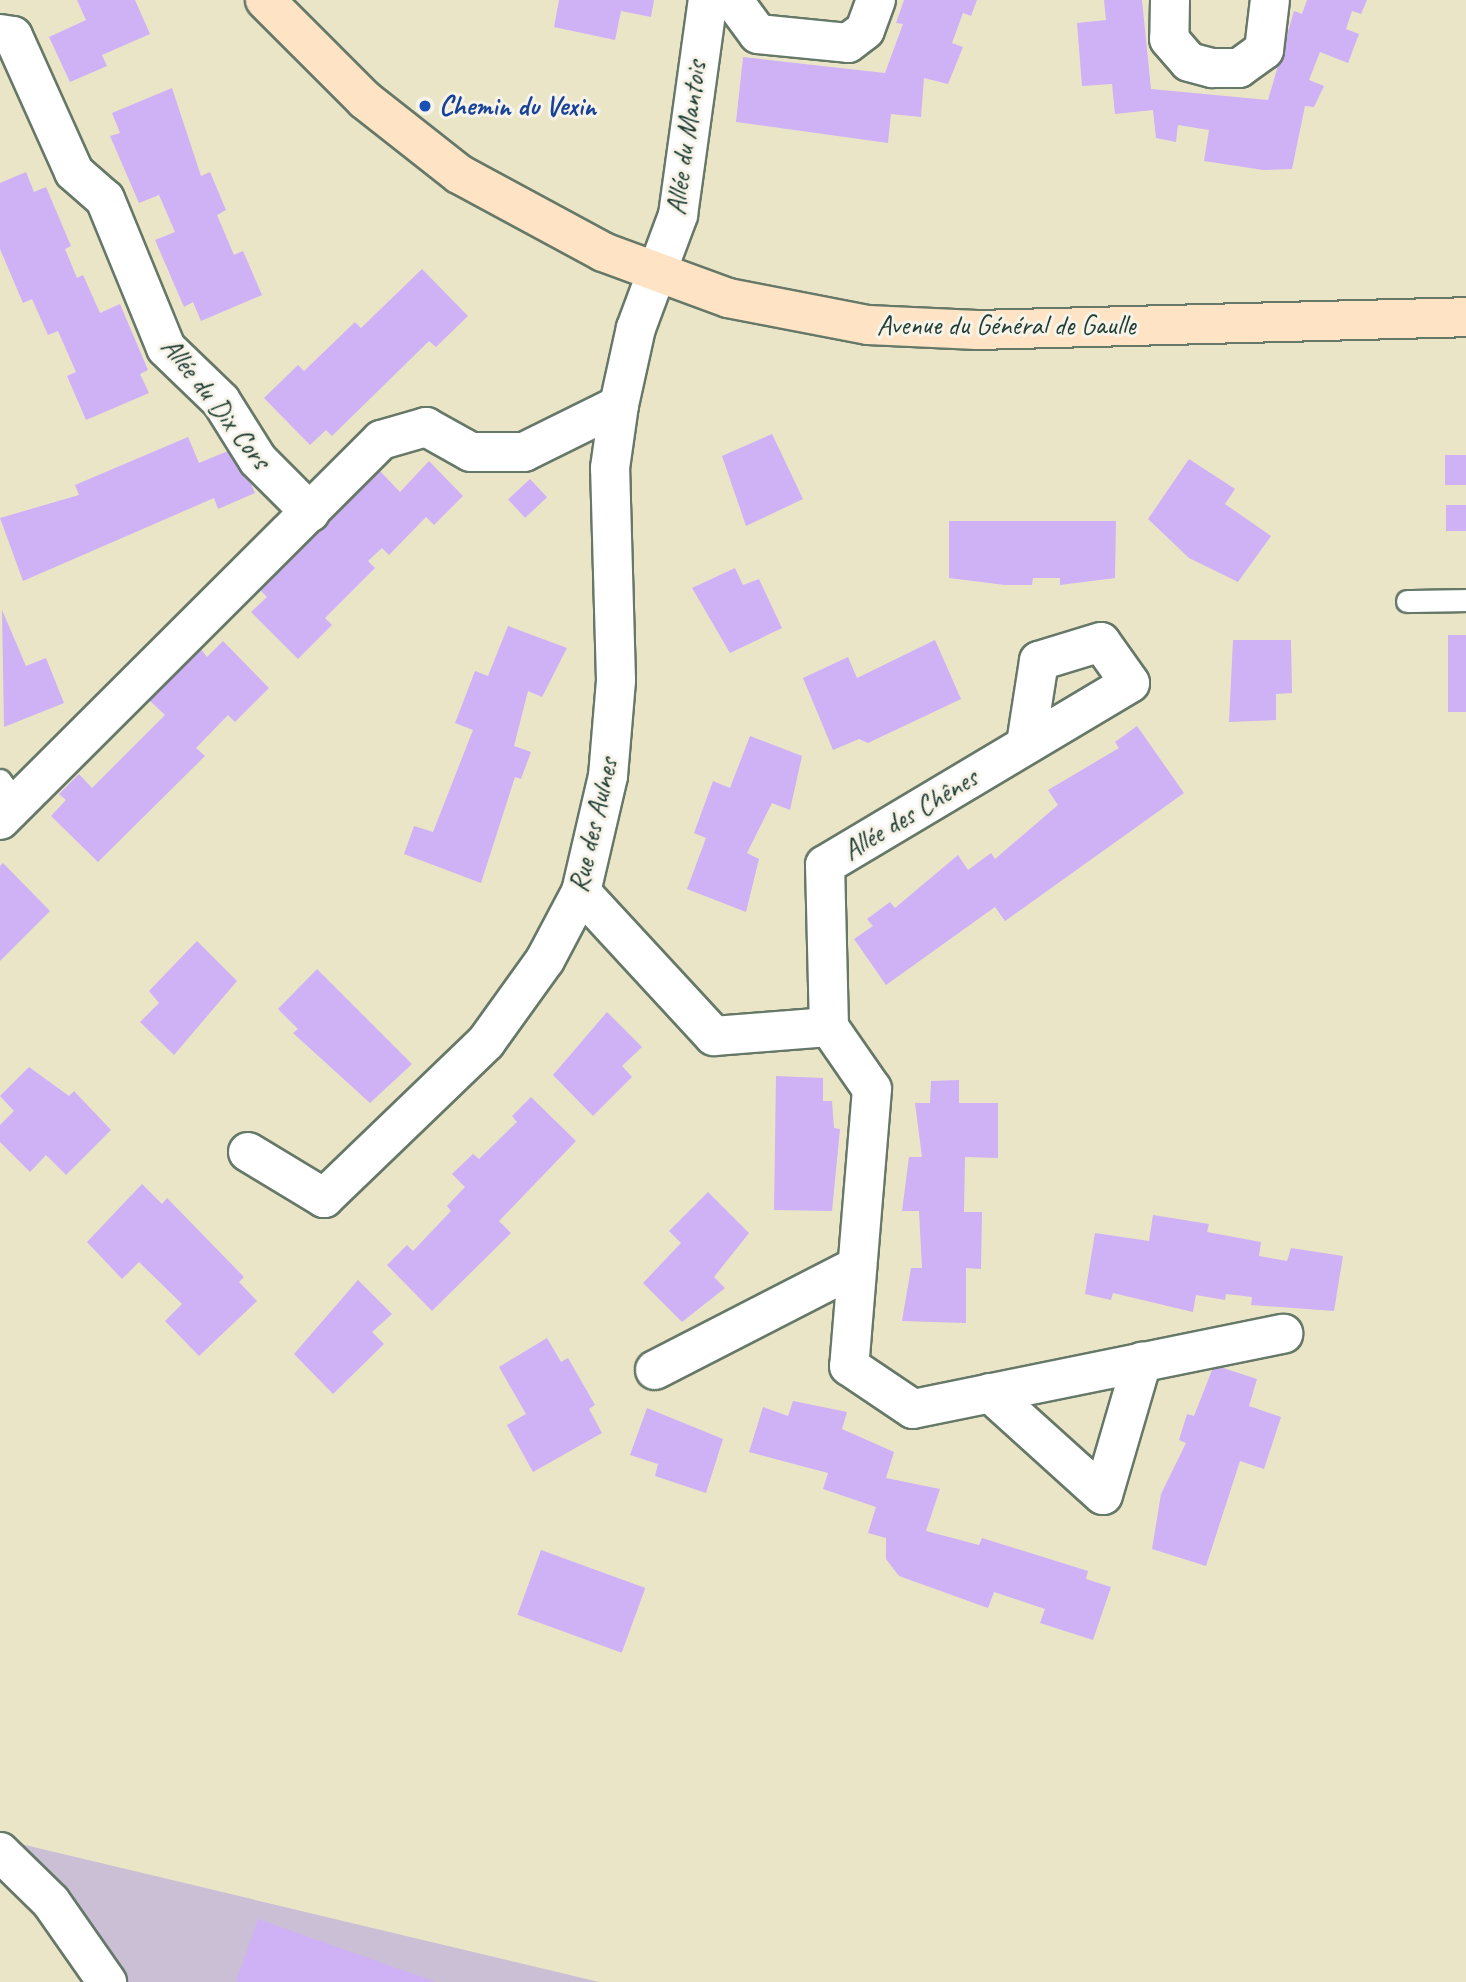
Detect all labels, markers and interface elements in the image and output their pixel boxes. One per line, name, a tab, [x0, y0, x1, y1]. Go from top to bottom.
street label: Allée du Mantois	[659, 59, 713, 217]
place label: Chemin du Vexin	[439, 89, 595, 123]
marker: Chemin du Vexin	[417, 98, 433, 114]
street label: Avenue du Général de Gaulle	[877, 308, 1135, 342]
street label: Allée du Dix Cors	[154, 331, 278, 475]
street label: Rue des Aulnes	[561, 754, 625, 896]
street label: Allée des Chênes	[836, 761, 984, 867]

